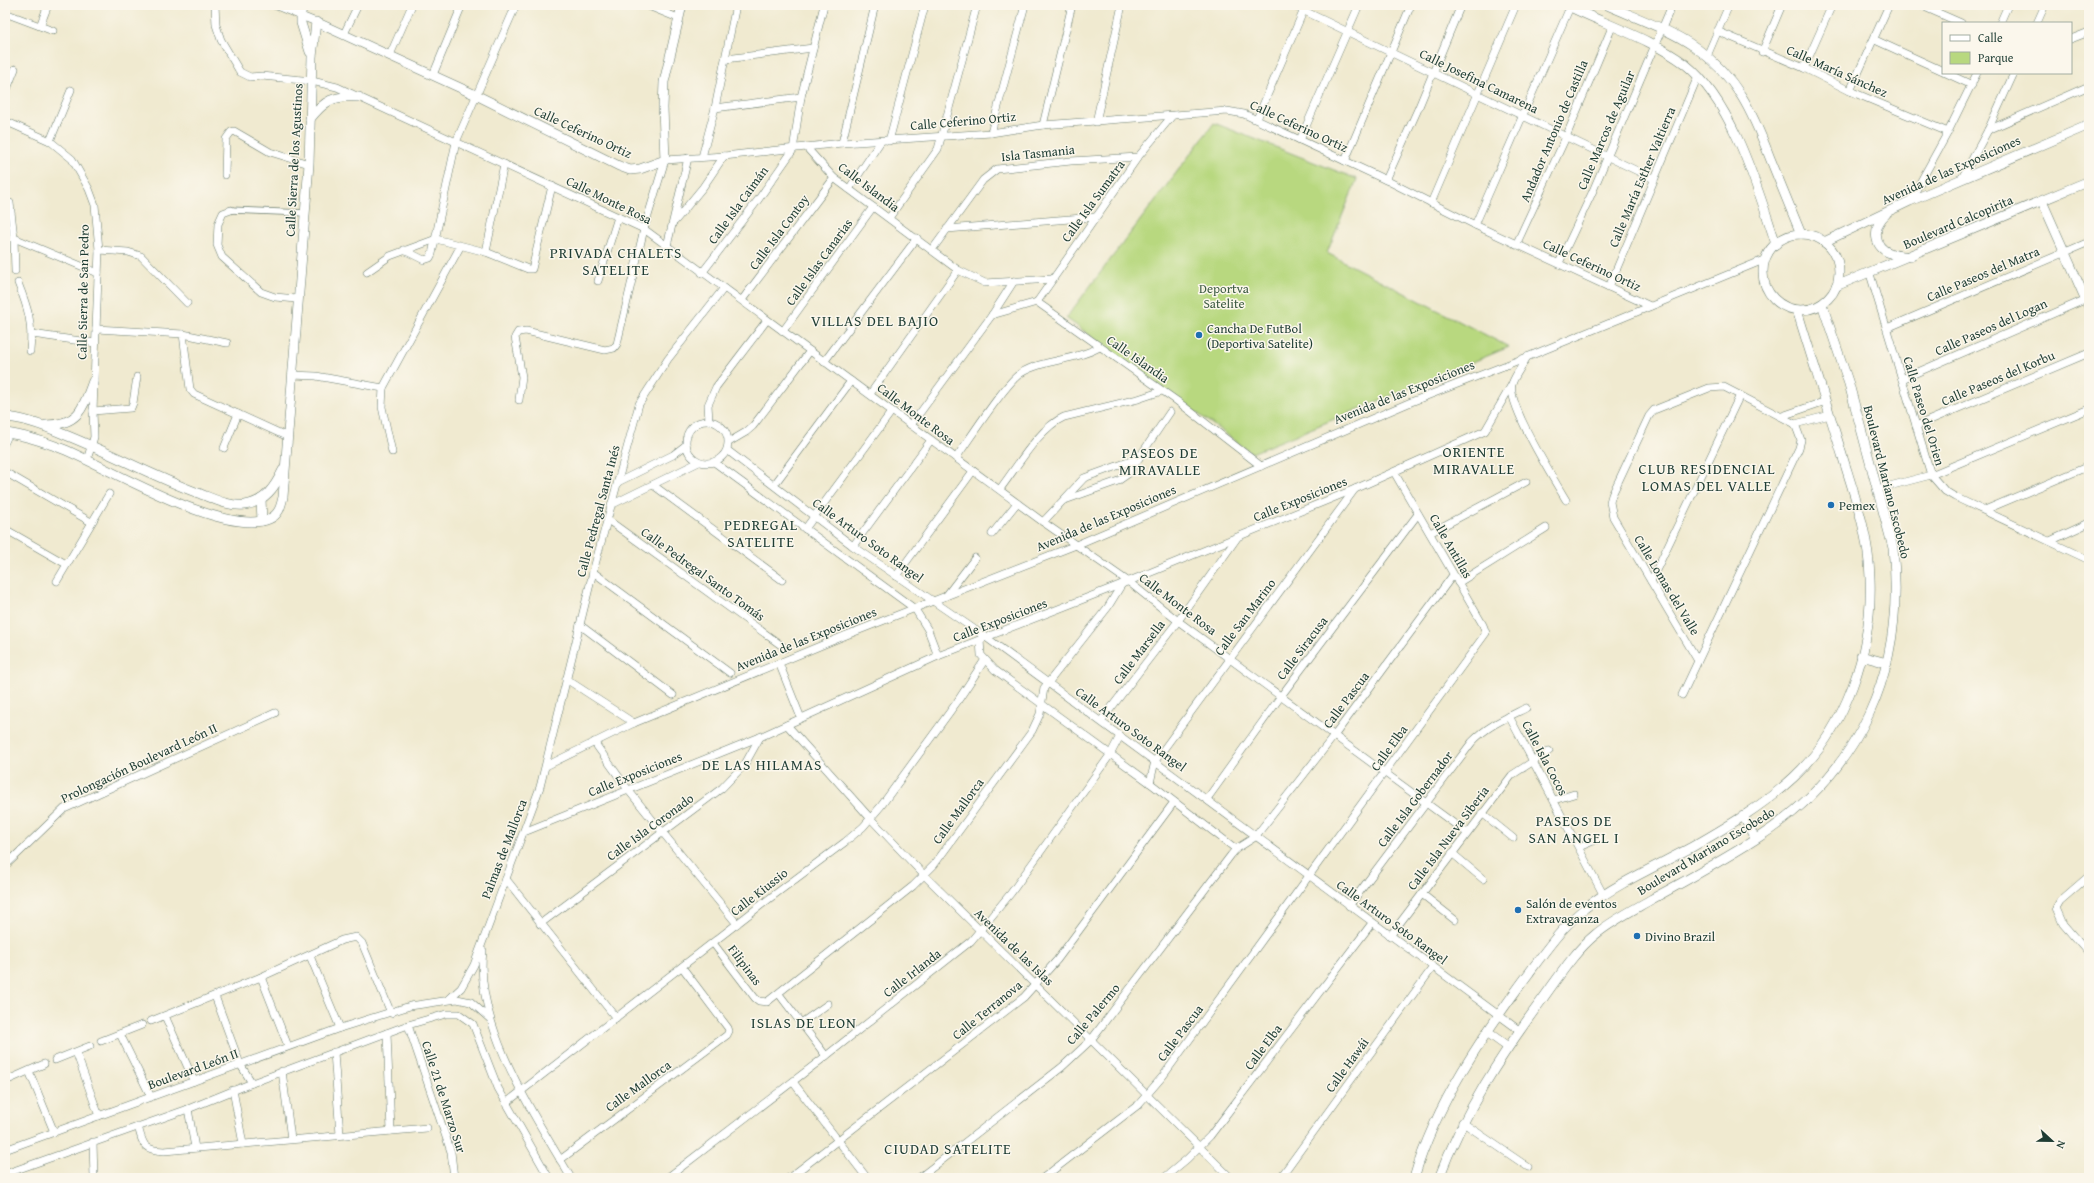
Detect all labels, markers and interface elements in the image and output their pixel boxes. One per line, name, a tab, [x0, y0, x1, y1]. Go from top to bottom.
legend	[1942, 22, 2072, 74]
text: Calle	[1978, 29, 2003, 46]
street label: Calle María Sánchez	[1783, 40, 1891, 102]
street label: Calle Josefina Camarena	[1416, 44, 1542, 118]
text: Parque	[1978, 49, 2014, 66]
street label: Andador Antonio de Castilla	[1515, 56, 1593, 205]
street label: Calle Marcos de Aguilar	[1572, 67, 1640, 193]
street label: Calle Sierra de los Agustinos	[281, 83, 307, 237]
street label: Calle Ceferino Ortiz	[1247, 95, 1351, 157]
street label: Calle Ceferino Ortiz	[531, 101, 635, 163]
street label: Calle María Esther Valtierra	[1604, 103, 1681, 250]
street label: Calle Ceferino Ortiz	[909, 107, 1017, 135]
street label: Avenida de las Exposiciones	[1878, 131, 2024, 209]
street label: Isla Tasmania	[1000, 140, 1077, 166]
street label: Calle Isla Sumatra	[1057, 155, 1130, 246]
street label: Calle Islandia	[834, 158, 904, 217]
street label: Calle Isla Caimán	[703, 162, 773, 248]
street label: Calle Monte Rosa	[563, 171, 656, 229]
street label: Calle Isla Contoy	[744, 190, 814, 274]
street label: Boulevard Calcopirita	[1900, 190, 2017, 254]
street label: Calle Islas Canarias	[781, 215, 857, 309]
street label: Calle Sierra de San Pedro	[72, 224, 94, 360]
street label: Calle Ceferino Ortiz	[1540, 234, 1644, 296]
street label: Calle Paseos del Matra	[1924, 241, 2043, 306]
district label: PRIVADA CHALETS SATELITE	[550, 242, 682, 280]
park label: Deportva Satelite	[1199, 279, 1250, 313]
street label: Calle Paseos del Logan	[1932, 293, 2051, 360]
district label: VILLAS DEL BAJIO	[811, 310, 939, 331]
place label: Cancha De FutBol (Deportiva Satelite)	[1207, 319, 1313, 353]
street label: Calle Islandia	[1103, 330, 1174, 388]
marker: Cancha De FutBol (Deportiva Satelite)	[1194, 330, 1204, 340]
street label: Calle Paseos del Korbu	[1938, 346, 2058, 410]
street label: Calle Paseo del Orien	[1898, 354, 1950, 469]
street label: Avenida de las Exposiciones	[1331, 355, 1477, 429]
street label: Calle Monte Rosa	[873, 378, 960, 450]
street label: Boulevard Mariano Escobedo	[1859, 403, 1915, 561]
district label: ORIENTE MIRAVALLE	[1433, 441, 1515, 479]
district label: PASEOS DE MIRAVALLE	[1119, 442, 1201, 480]
street label: Calle Pedregal Santa Inés	[571, 443, 625, 579]
district label: CLUB RESIDENCIAL LOMAS DEL VALLE	[1639, 458, 1776, 496]
street label: Calle Exposiciones	[1250, 472, 1350, 526]
street label: Avenida de las Exposiciones	[1033, 480, 1179, 556]
street label: Calle Arturo Soto Rangel	[809, 493, 928, 587]
place label: Pemex	[1839, 496, 1876, 515]
marker: Pemex	[1826, 500, 1836, 510]
street label: Calle Antillas	[1425, 510, 1477, 582]
district label: PEDREGAL SATELITE	[724, 514, 798, 552]
street label: Calle Pedregal Santo Tomás	[637, 522, 769, 626]
street label: Calle Lomas del Valle	[1629, 531, 1705, 639]
street label: Calle Monte Rosa	[1135, 568, 1222, 640]
street label: Calle San Marino	[1210, 574, 1280, 659]
street label: Calle Exposiciones	[950, 593, 1050, 647]
street label: Avenida de las Exposiciones	[733, 602, 879, 676]
street label: Calle Siracusa	[1272, 612, 1333, 684]
street label: Calle Marsella	[1108, 615, 1170, 688]
street label: Calle Pascua	[1318, 667, 1374, 732]
street label: Calle Arturo Soto Rangel	[1072, 682, 1191, 776]
street label: Calle Isla Cocos	[1517, 717, 1573, 799]
street label: Prolongación Boulevard León II	[58, 718, 220, 808]
street label: Calle Elba	[1366, 720, 1413, 775]
street label: Calle Isla Gobernador	[1372, 746, 1458, 851]
street label: Calle Exposiciones	[585, 747, 685, 801]
district label: DE LAS HILAMAS	[702, 754, 822, 775]
street label: Calle Mallorca	[928, 773, 989, 848]
street label: Calle Isla Nueva Siberia	[1402, 781, 1494, 894]
street label: Calle Isla Coronado	[602, 789, 698, 865]
street label: Palmas de Mallorca	[476, 796, 532, 902]
street label: Boulevard Mariano Escobedo	[1634, 802, 1779, 900]
district label: PASEOS DE SAN ANGEL I	[1528, 810, 1620, 848]
street label: Calle Kiussio	[726, 863, 792, 921]
street label: Calle Arturo Soto Rangel	[1333, 875, 1452, 969]
place label: Salón de eventos Extravaganza	[1526, 894, 1617, 928]
street label: Avenida de las Islas	[970, 904, 1058, 990]
marker: Salón de eventos Extravaganza	[1513, 905, 1523, 915]
place label: Divino Brazil	[1645, 927, 1716, 946]
marker: Divino Brazil	[1632, 931, 1642, 941]
street label: Filipinas	[723, 941, 767, 989]
street label: Calle Irlanda	[879, 944, 946, 1002]
street label: Calle Terranova	[948, 975, 1027, 1044]
street label: Calle Palermo	[1062, 979, 1125, 1049]
street label: Calle Pascua	[1152, 1000, 1208, 1065]
district label: ISLAS DE LEON	[751, 1012, 857, 1033]
street label: Calle Elba	[1240, 1020, 1287, 1074]
street label: Calle Hawái	[1321, 1034, 1373, 1096]
street label: Calle 21 de Marzo Sur	[417, 1039, 471, 1156]
street label: Boulevard León II	[145, 1044, 241, 1094]
street label: Calle Mallorca	[601, 1055, 676, 1116]
north arrow	[2032, 1121, 2072, 1161]
district label: CIUDAD SATELITE	[884, 1138, 1012, 1159]
text: N	[2052, 1138, 2070, 1152]

